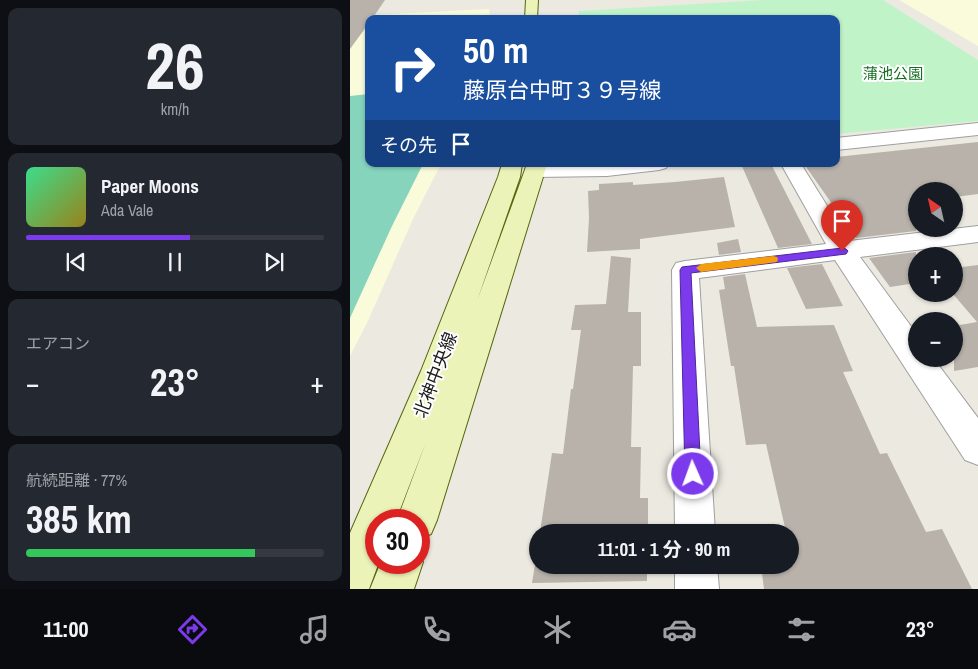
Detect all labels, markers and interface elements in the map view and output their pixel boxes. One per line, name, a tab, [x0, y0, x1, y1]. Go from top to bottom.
text: 26	[145, 22, 205, 109]
text: 50 m	[463, 27, 528, 74]
icon: right	[380, 35, 445, 100]
park label: 蒲池公園	[863, 63, 923, 84]
text: 藤原台中町３９号線	[463, 75, 661, 105]
text: km/h	[161, 98, 189, 120]
icon: arrive	[447, 130, 475, 158]
text: その先	[380, 132, 437, 158]
text: Paper Moons	[101, 173, 199, 199]
north arrow	[908, 182, 962, 238]
map controls	[908, 182, 963, 367]
text: Ada Vale	[101, 199, 153, 221]
pin	[821, 200, 863, 251]
icon: arrive	[828, 207, 856, 235]
button: +	[908, 247, 963, 302]
icon: previous	[62, 248, 90, 276]
icon: pause	[161, 248, 189, 276]
icon: next	[260, 248, 288, 276]
button: −	[908, 312, 963, 367]
street label: 北神中央線	[407, 329, 463, 421]
text: エアコン	[26, 332, 90, 354]
text: 23°	[150, 357, 200, 408]
text: −	[26, 364, 39, 402]
text: +	[311, 364, 324, 402]
position arrow	[666, 447, 718, 499]
text: 航続距離 · 77%	[26, 469, 127, 491]
text: 385 km	[26, 494, 132, 545]
speed limit sign: 30	[365, 509, 430, 574]
text: 11:01 · 1 分 · 90 m	[598, 536, 730, 562]
icon: directions	[175, 612, 210, 647]
icon: music	[297, 612, 332, 647]
icon: phone	[419, 612, 454, 647]
icon: climate	[540, 612, 575, 647]
icon: car	[662, 612, 697, 647]
icon: filters	[784, 612, 819, 647]
text: 11:00	[43, 614, 89, 644]
text: 23°	[906, 614, 935, 644]

